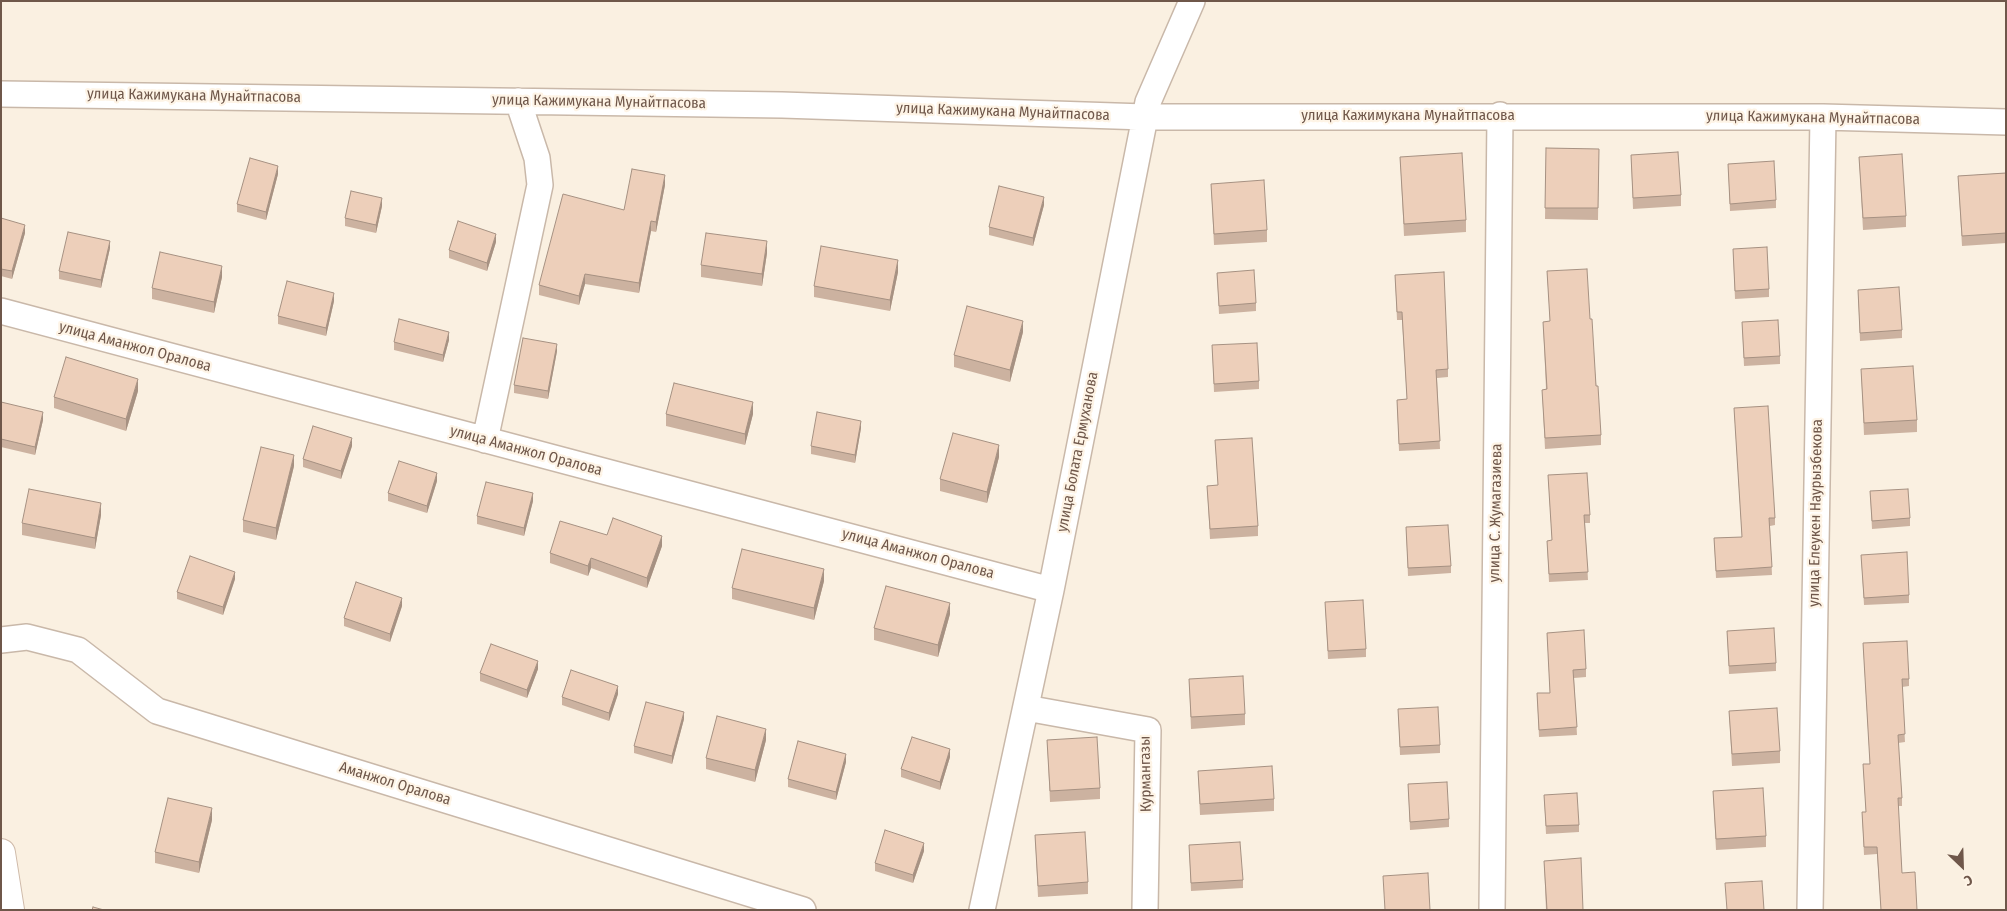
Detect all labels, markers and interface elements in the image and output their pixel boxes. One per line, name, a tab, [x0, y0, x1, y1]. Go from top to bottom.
street label: улица Кажимукана Мунайтпасова	[87, 85, 301, 107]
street label: улица Кажимукана Мунайтпасова	[492, 91, 706, 113]
street label: улица Кажимукана Мунайтпасова	[896, 99, 1110, 125]
street label: улица Кажимукана Мунайтпасова	[1301, 107, 1515, 125]
street label: улица Кажимукана Мунайтпасова	[1706, 107, 1920, 129]
street label: улица Аманжол Оралова	[57, 318, 213, 376]
street label: улица Болата Ермуханова	[1054, 370, 1102, 534]
street label: улица Елеукен Наурызбекова	[1805, 419, 1827, 607]
street label: улица Аманжол Оралова	[448, 422, 604, 480]
street label: улица С. Жумагазиева	[1486, 443, 1506, 583]
street label: улица Аманжол Оралова	[840, 525, 996, 583]
street label: Курмангазы	[1136, 736, 1156, 812]
street label: Аманжол Оралова	[337, 758, 453, 810]
north arrow	[1937, 841, 1987, 891]
text: С	[1961, 871, 1975, 889]

